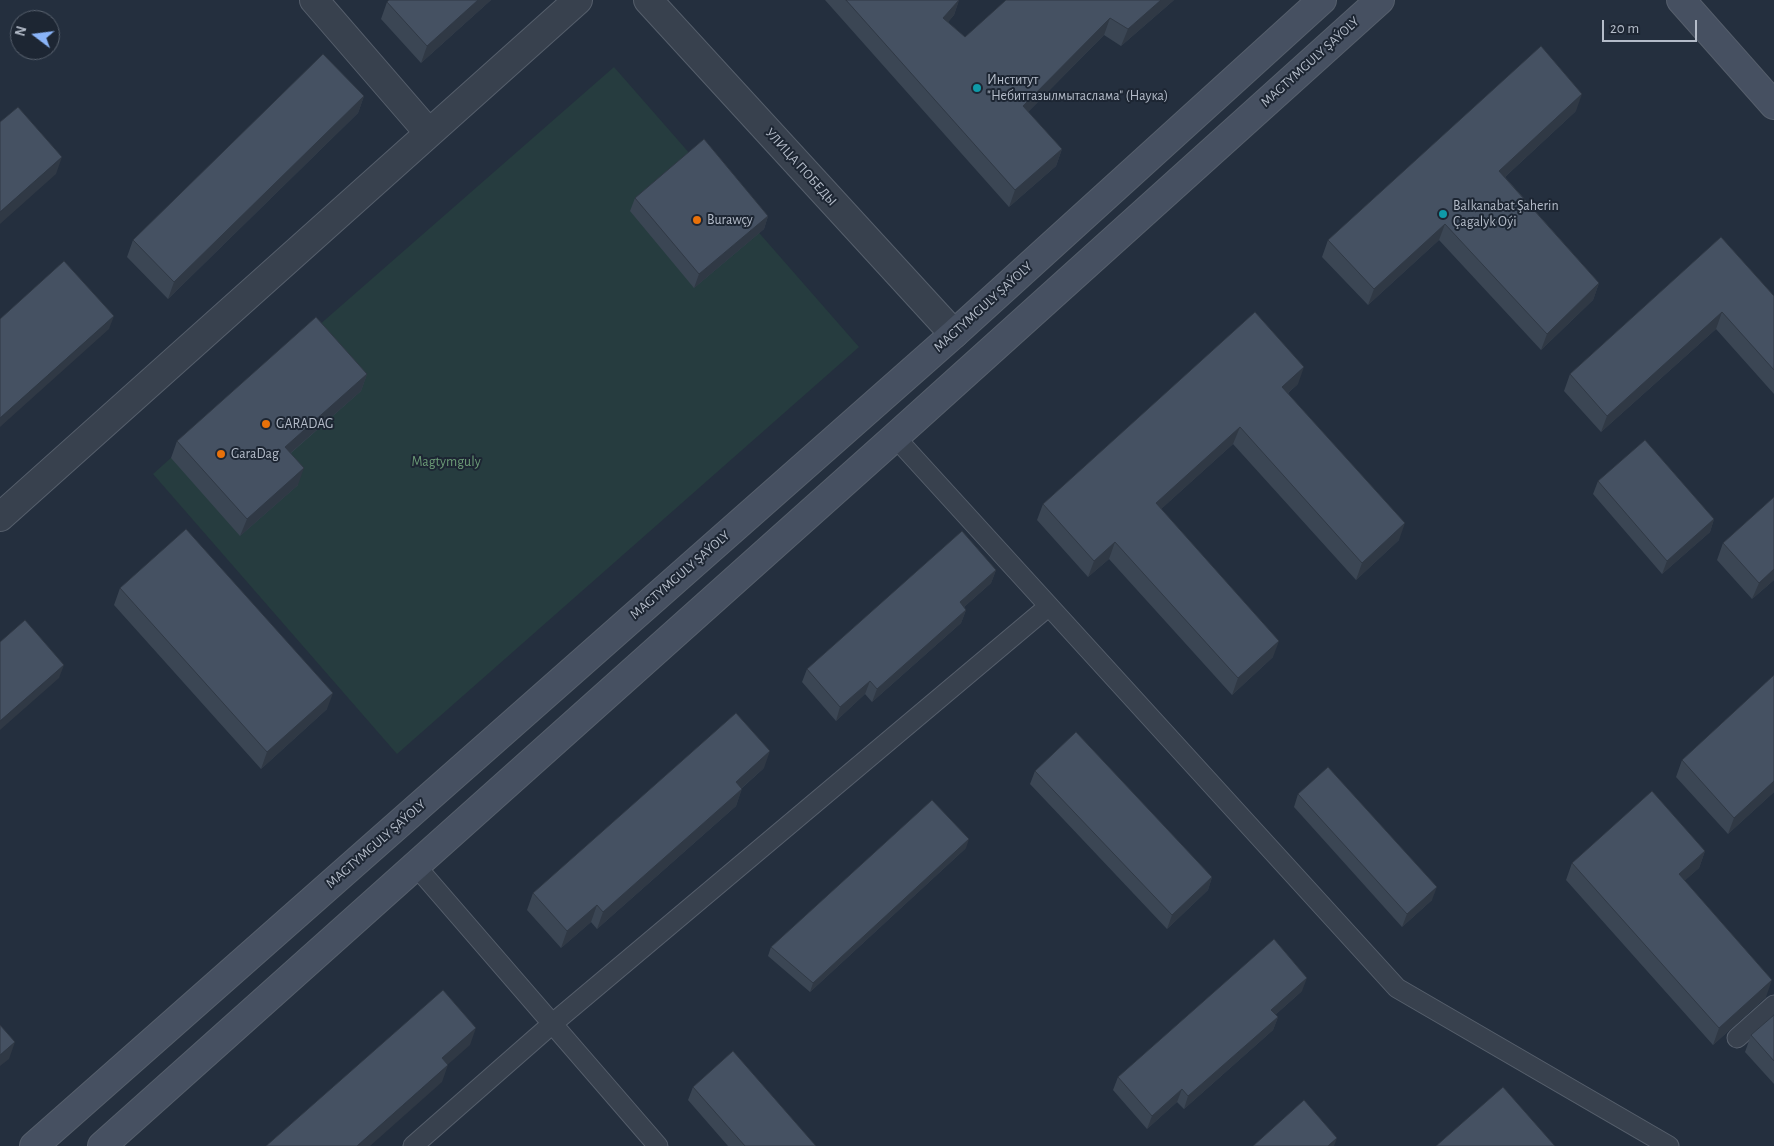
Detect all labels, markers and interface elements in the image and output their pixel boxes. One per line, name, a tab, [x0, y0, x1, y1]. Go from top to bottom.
north arrow	[10, 10, 60, 60]
scale bar	[1604, 10, 1699, 42]
street label: MAGTYMGULY ŞAÝOLY	[1257, 13, 1363, 111]
text: 20 m	[1610, 21, 1639, 36]
text: N	[13, 25, 29, 38]
place label: Институт "Небитгазылмытаслама" (Наука)	[987, 72, 1168, 104]
marker: Институт "Небитгазылмытаслама" (Наука)	[971, 82, 983, 94]
street label: УЛИЦА ПОБЕДЫ	[762, 124, 840, 210]
place label: Balkanabat Şaherin Çagalyk Oýi	[1453, 198, 1559, 230]
marker: Balkanabat Şaherin Çagalyk Oýi	[1437, 208, 1449, 220]
place label: Burawçy	[707, 212, 753, 228]
marker: Burawçy	[691, 214, 703, 226]
street label: MAGTYMGULY ŞAÝOLY	[930, 258, 1036, 356]
place label: GARADAG	[276, 416, 334, 432]
marker: GARADAG	[260, 418, 272, 430]
place label: GaraDag	[231, 446, 279, 462]
marker: GaraDag	[215, 448, 227, 460]
park label: Magtymguly	[411, 454, 481, 470]
street label: MAGTYMGULY ŞAÝOLY	[627, 527, 733, 623]
street label: MAGTYMGULY ŞAÝOLY	[323, 796, 429, 892]

